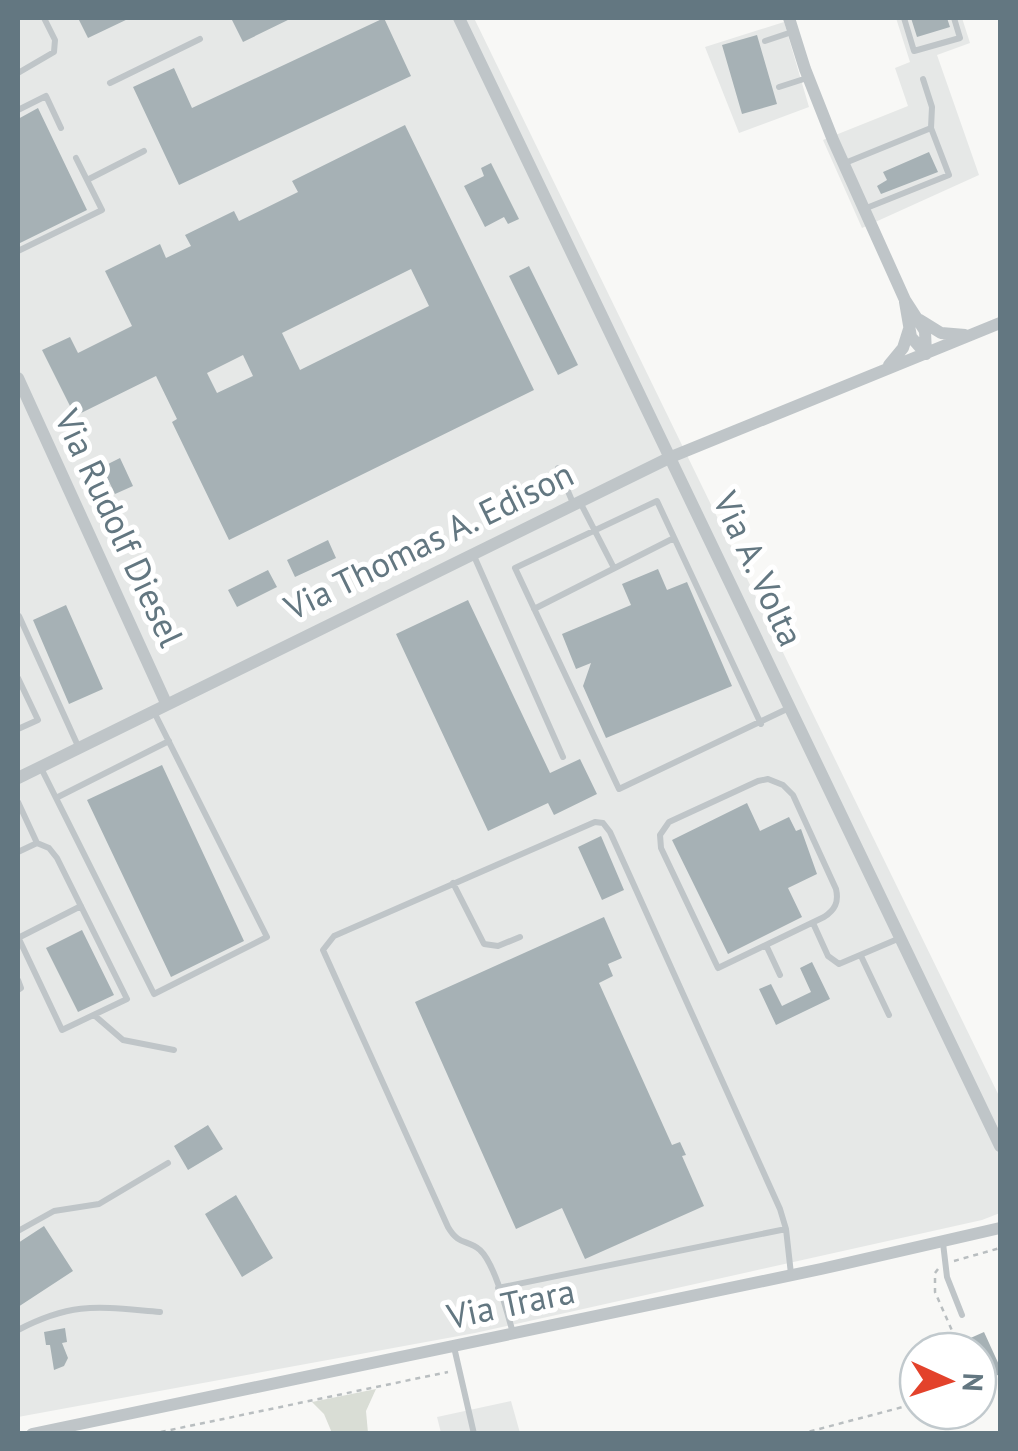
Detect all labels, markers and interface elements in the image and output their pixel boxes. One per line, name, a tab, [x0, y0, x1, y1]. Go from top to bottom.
street label: Via Rudolf Diesel	[44, 401, 195, 653]
street label: Via Thomas A. Edison	[276, 450, 581, 630]
street label: Via A. Volta	[703, 483, 815, 653]
street label: Via Trara	[442, 1267, 579, 1339]
north arrow	[898, 1331, 998, 1431]
text: N	[955, 1372, 992, 1392]

